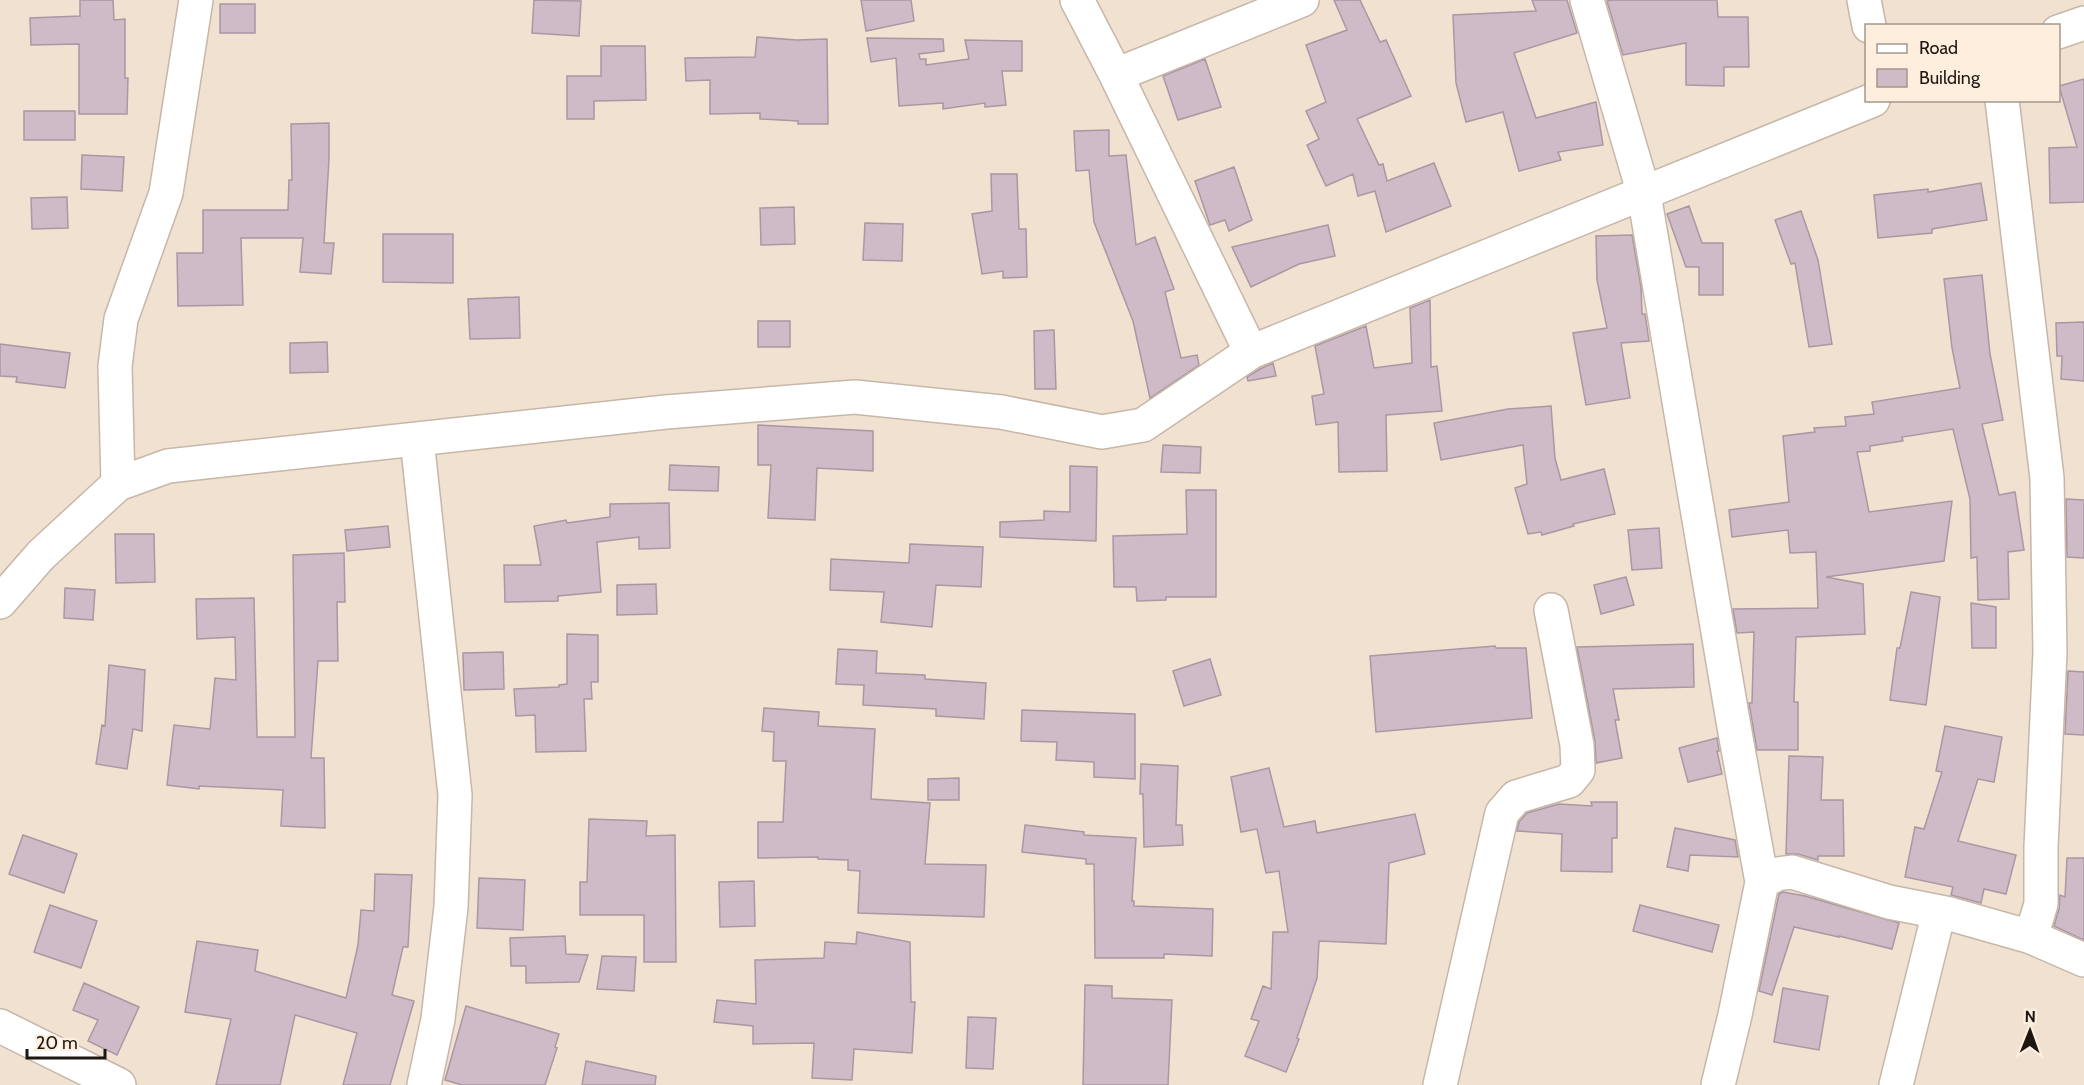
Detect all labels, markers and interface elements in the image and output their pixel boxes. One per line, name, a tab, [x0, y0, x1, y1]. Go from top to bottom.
legend	[1865, 24, 2060, 102]
text: Road	[1919, 37, 1958, 59]
text: Building	[1919, 67, 1981, 89]
north arrow	[2000, 1001, 2060, 1061]
text: N	[2024, 1007, 2036, 1026]
scale bar	[27, 1022, 105, 1060]
text: 20 m	[36, 1032, 78, 1054]

